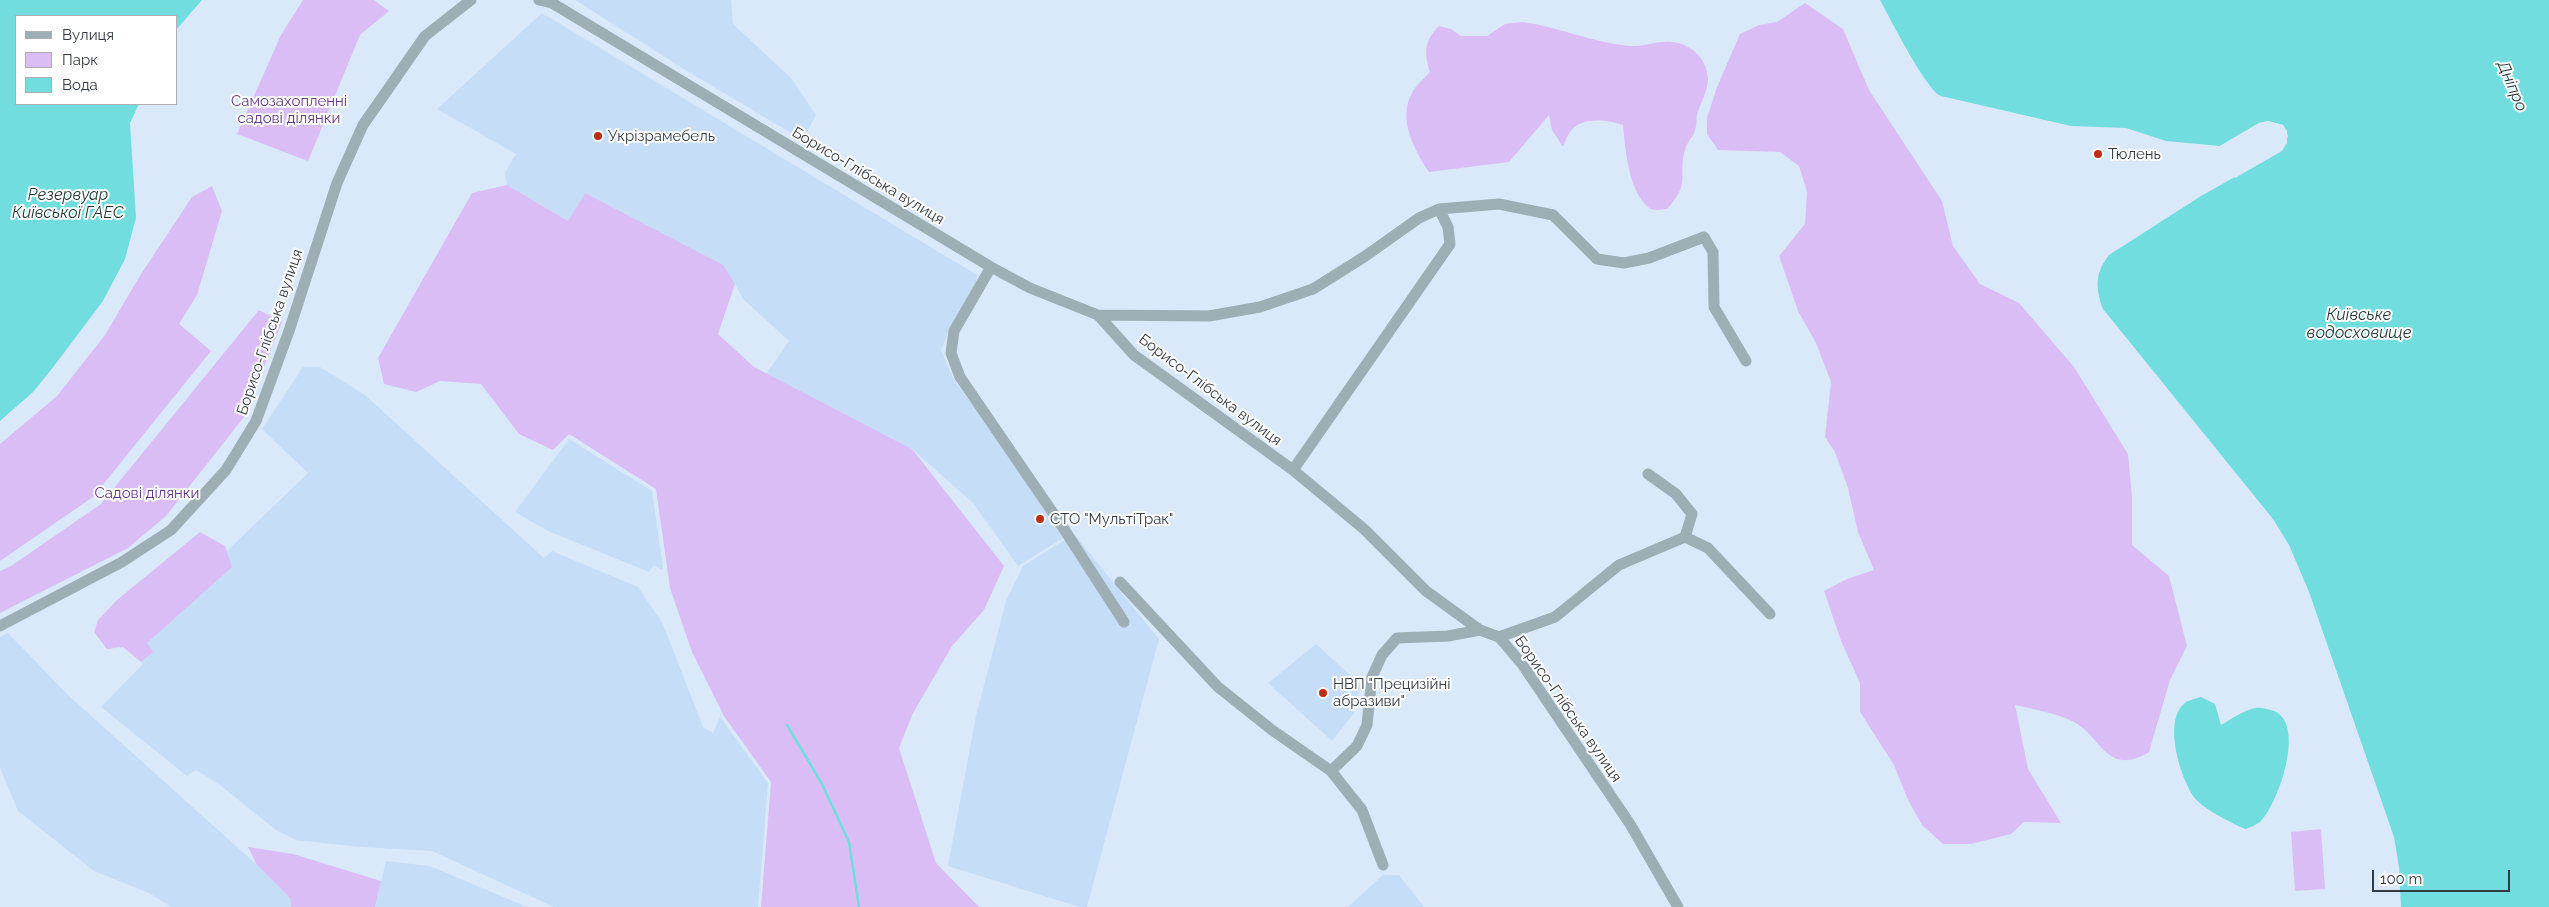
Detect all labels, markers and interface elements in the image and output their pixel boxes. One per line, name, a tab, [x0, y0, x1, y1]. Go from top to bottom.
legend	[15, 15, 178, 105]
text: Вулиця	[62, 26, 114, 44]
text: Парк	[62, 51, 98, 69]
water label: Дніпро	[2493, 58, 2531, 114]
text: Вода	[62, 76, 98, 94]
park label: Самозахопленні садові ділянки	[231, 92, 347, 127]
street label: Борисо-Глібська вулиця	[789, 123, 947, 229]
place label: Укрізрамебель	[608, 127, 715, 145]
marker: Укрізрамебель	[592, 130, 604, 142]
place label: Тюлень	[2108, 145, 2161, 163]
marker: Тюлень	[2092, 148, 2104, 160]
water label: Резервуар Київської ГАЕС	[12, 185, 124, 223]
street label: Борисо-Глібська вулиця	[233, 247, 307, 417]
water label: Київське водосховище	[2306, 305, 2412, 343]
street label: Борисо-Глібська вулиця	[1135, 330, 1285, 450]
park label: Садові ділянки	[95, 484, 199, 502]
place label: СТО "МультіТрак"	[1050, 510, 1173, 528]
marker: СТО "МультіТрак"	[1034, 513, 1046, 525]
street label: Борисо-Глібська вулиця	[1511, 632, 1625, 786]
place label: НВП "Прецизійні абразиви"	[1333, 675, 1450, 710]
marker: НВП "Прецизійні абразиви"	[1317, 687, 1329, 699]
scale bar	[2374, 860, 2512, 892]
text: 100 m	[2380, 870, 2422, 888]

